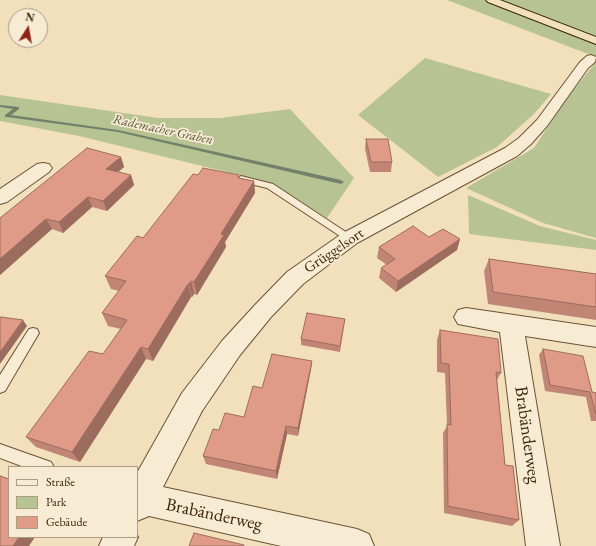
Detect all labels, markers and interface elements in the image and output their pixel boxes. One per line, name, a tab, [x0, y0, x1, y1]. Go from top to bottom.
north arrow	[8, 8, 48, 48]
text: N	[24, 9, 36, 25]
water label: Rademacher Graben	[112, 112, 214, 148]
street label: Grüggelsort	[301, 224, 367, 278]
street label: Brabänderweg	[509, 385, 545, 485]
legend	[8, 466, 138, 538]
text: Straße	[46, 474, 75, 490]
text: Park	[46, 494, 66, 510]
street label: Brabänderweg	[164, 494, 264, 536]
text: Gebäude	[46, 514, 87, 530]

